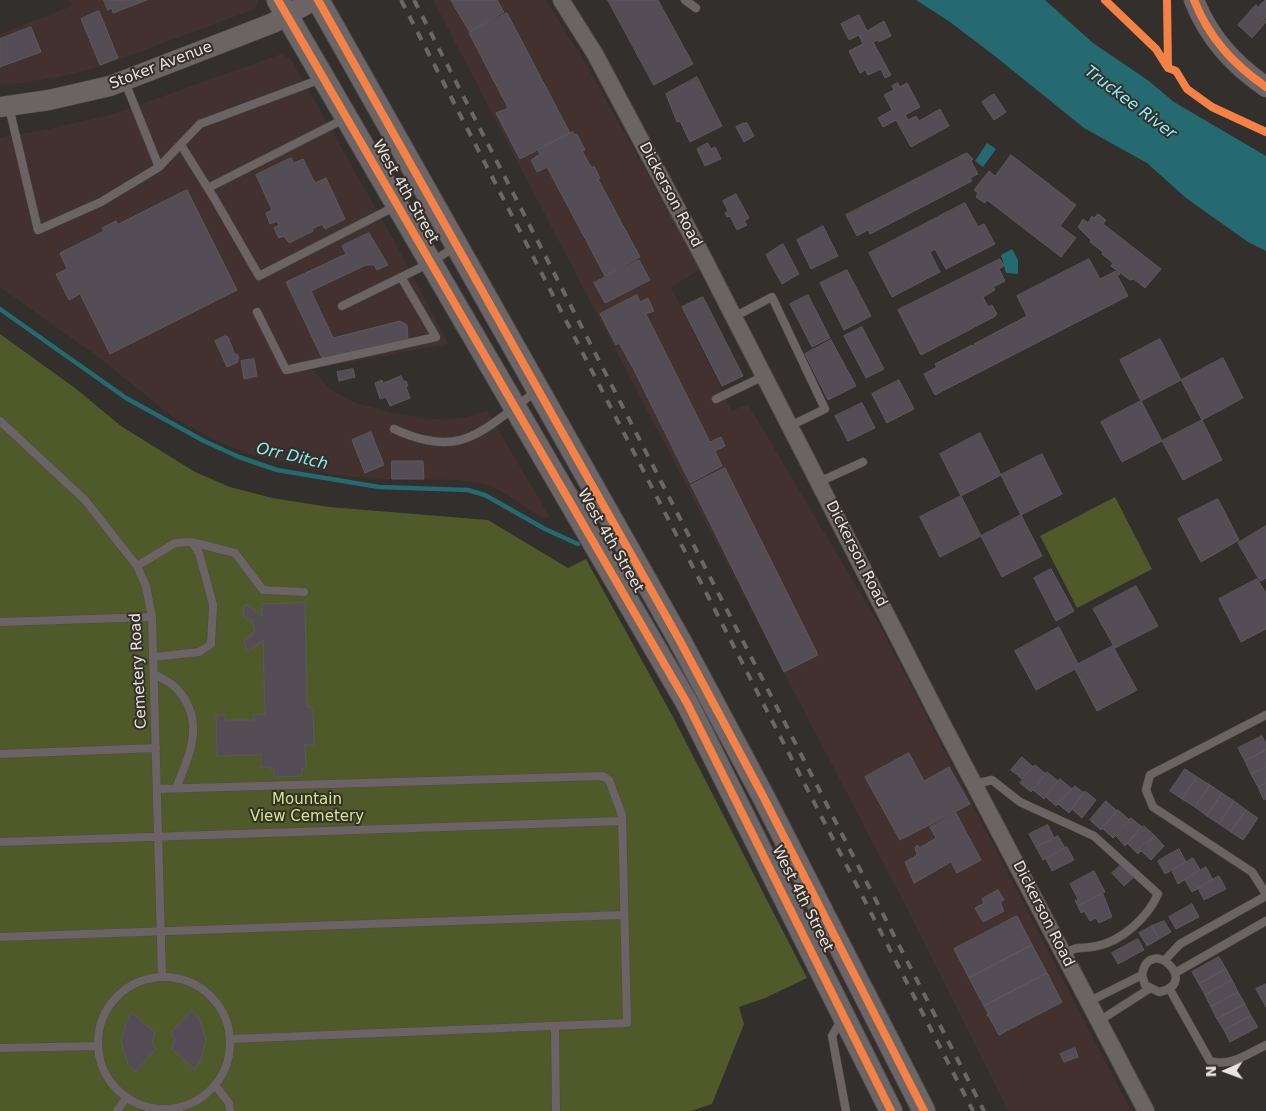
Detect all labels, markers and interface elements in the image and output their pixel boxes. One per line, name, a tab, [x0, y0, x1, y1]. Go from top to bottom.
street label: Stoker Avenue	[107, 38, 215, 94]
water label: Truckee River	[1080, 62, 1180, 144]
street label: West 4th Street	[368, 137, 442, 247]
street label: Dickerson Road	[635, 139, 705, 251]
water label: Orr Ditch	[254, 439, 330, 475]
street label: West 4th Street	[573, 486, 647, 596]
street label: Dickerson Road	[822, 498, 890, 610]
street label: Cemetery Road	[127, 613, 151, 729]
park label: Mountain View Cemetery	[250, 791, 364, 826]
street label: West 4th Street	[767, 843, 837, 955]
street label: Dickerson Road	[1009, 858, 1077, 970]
north arrow	[1201, 1046, 1251, 1096]
text: N	[1203, 1065, 1219, 1078]

